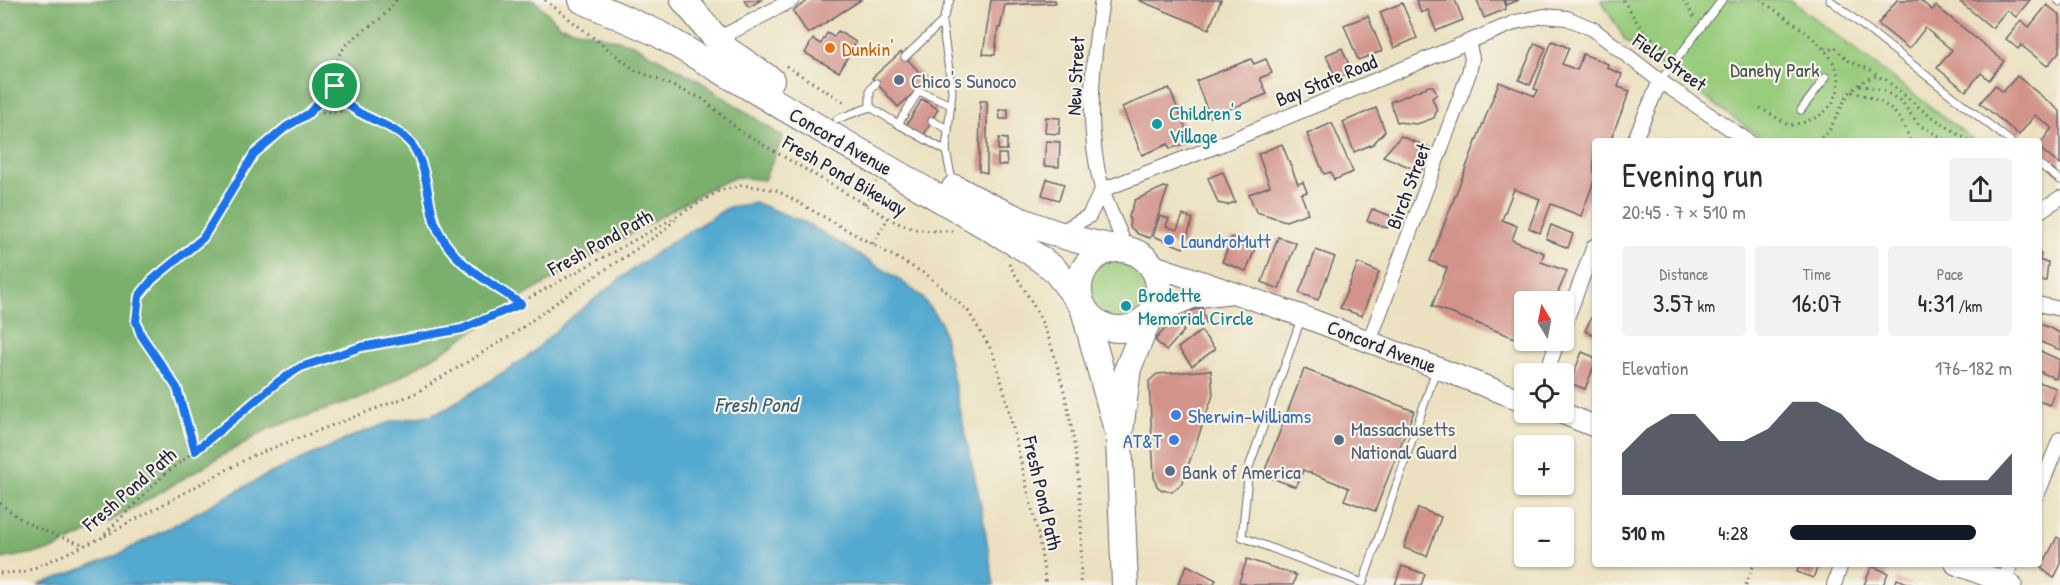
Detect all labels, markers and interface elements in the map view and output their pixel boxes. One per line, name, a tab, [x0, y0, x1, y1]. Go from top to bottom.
street label: Field Street	[1627, 26, 1713, 98]
place label: Dunkin'	[842, 35, 894, 62]
street label: New Street	[1059, 35, 1091, 116]
marker: Dunkin'	[823, 41, 837, 55]
street label: Bay State Road	[1271, 47, 1381, 113]
park label: Danehy Park	[1730, 56, 1820, 83]
pin	[309, 60, 360, 111]
place label: Chico's Sunoco	[911, 67, 1016, 94]
icon: arrive	[318, 69, 351, 102]
marker: Chico's Sunoco	[892, 73, 906, 87]
place label: Children's Village	[1169, 99, 1242, 149]
street label: Concord Avenue	[785, 101, 897, 181]
marker: Children's Village	[1150, 117, 1164, 131]
street label: Fresh Pond Bikeway	[777, 128, 912, 222]
street label: Birch Street	[1379, 138, 1437, 233]
text: Evening run	[1622, 153, 1763, 197]
button: share	[1949, 158, 2012, 221]
text: 20:45 · 7 × 510 m	[1622, 198, 1746, 225]
street label: Fresh Pond Path	[542, 202, 657, 282]
place label: LaundroMutt	[1181, 227, 1272, 254]
marker: LaundroMutt	[1162, 233, 1176, 247]
text: Distance	[1660, 263, 1708, 285]
text: Time	[1803, 263, 1831, 285]
text: Pace	[1937, 263, 1963, 285]
place label: Brodette Memorial Circle	[1138, 281, 1254, 331]
text: 3.57	[1653, 285, 1694, 320]
text: 16:07	[1792, 285, 1842, 320]
text: 4:31	[1918, 285, 1954, 320]
north arrow	[1514, 291, 1574, 351]
map controls	[1514, 291, 1574, 567]
text: km	[1694, 295, 1715, 317]
text: /km	[1954, 295, 1982, 317]
marker: Brodette Memorial Circle	[1119, 299, 1133, 313]
street label: Concord Avenue	[1324, 313, 1440, 379]
text: Elevation	[1622, 354, 1688, 381]
text: 176–182 m	[1935, 354, 2012, 381]
button: locate	[1514, 363, 1574, 423]
water label: Fresh Pond	[715, 390, 801, 419]
place label: Sherwin-Williams	[1188, 402, 1311, 429]
marker: Sherwin-Williams	[1169, 408, 1183, 422]
place label: Massachusetts National Guard	[1351, 415, 1457, 465]
place label: AT&T	[1123, 427, 1163, 454]
street label: Fresh Pond Path	[1017, 433, 1069, 552]
marker: AT&T	[1167, 433, 1181, 447]
marker: Massachusetts National Guard	[1332, 433, 1346, 447]
button: +	[1514, 435, 1574, 495]
street label: Fresh Pond Path	[76, 441, 182, 538]
place label: Bank of America	[1182, 458, 1301, 485]
marker: Bank of America	[1163, 464, 1177, 478]
button: −	[1514, 507, 1574, 567]
text: 510 m	[1622, 519, 1665, 546]
text: 4:28	[1718, 519, 1748, 546]

